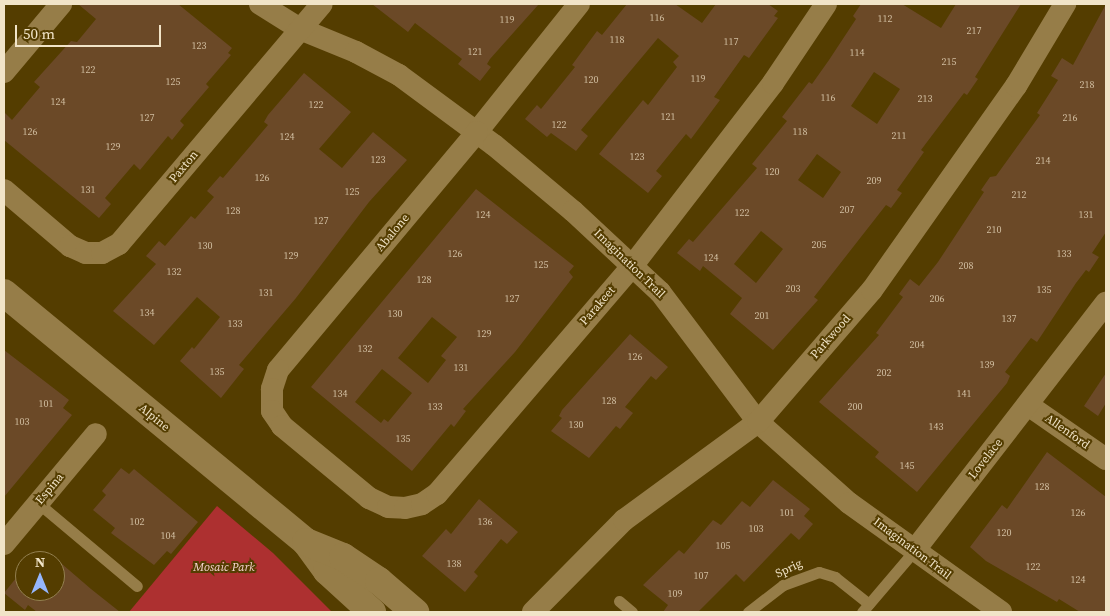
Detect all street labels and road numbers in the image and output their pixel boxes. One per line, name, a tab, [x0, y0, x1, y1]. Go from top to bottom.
street label: Paxton	[167, 148, 201, 186]
street label: Abalone	[373, 211, 413, 255]
street label: Imagination Trail	[590, 226, 668, 302]
street label: Parakeet	[577, 284, 619, 328]
street label: Parkwood	[808, 312, 854, 362]
street label: Alpine	[136, 401, 172, 435]
street label: Allenford	[1042, 411, 1092, 453]
street label: Lovelace	[966, 436, 1006, 482]
street label: Espina	[33, 470, 67, 508]
street label: Imagination Trail	[870, 515, 954, 583]
street label: Sprig	[773, 557, 805, 581]

